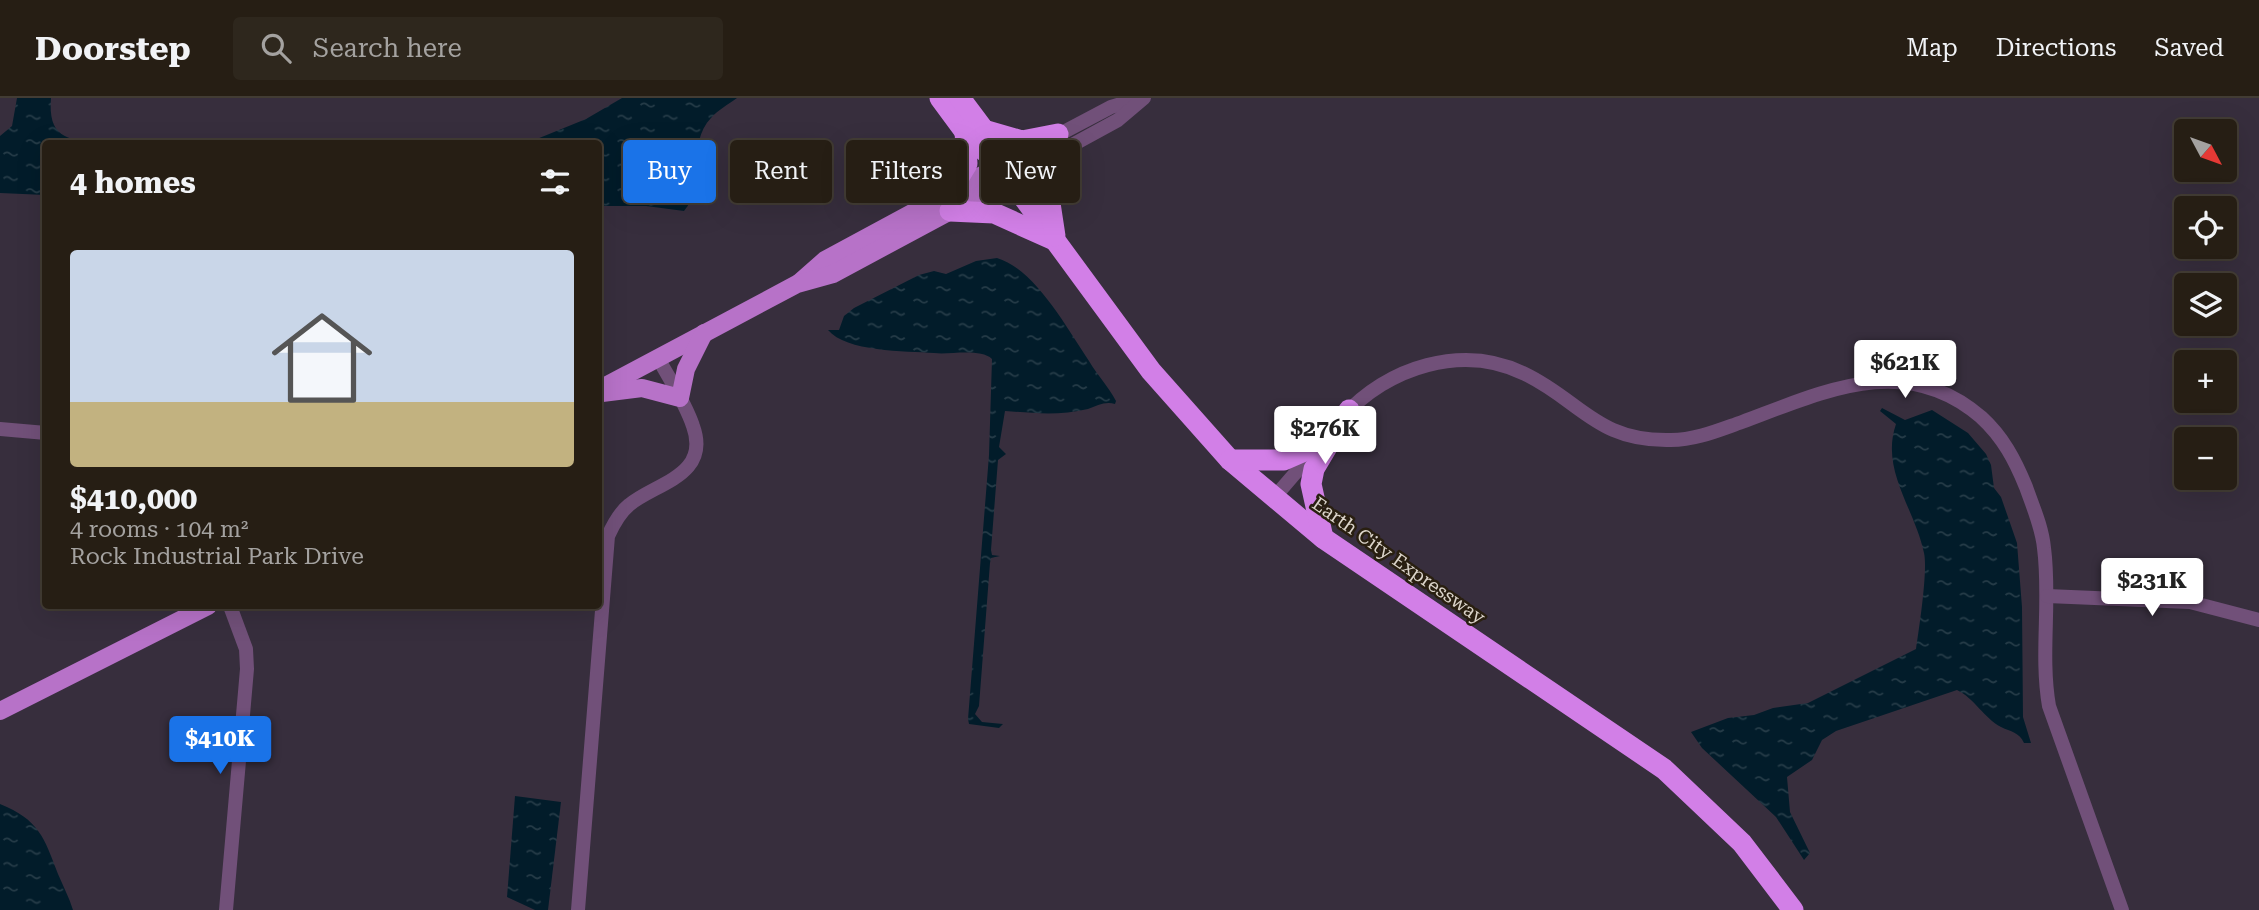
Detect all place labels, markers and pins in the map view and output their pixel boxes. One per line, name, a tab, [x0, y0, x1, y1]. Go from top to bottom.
pin: $621K	[1856, 341, 1954, 400]
pin: $276K	[1276, 406, 1374, 466]
pin: $231K	[2103, 559, 2201, 618]
pin: $410K	[171, 716, 269, 776]

